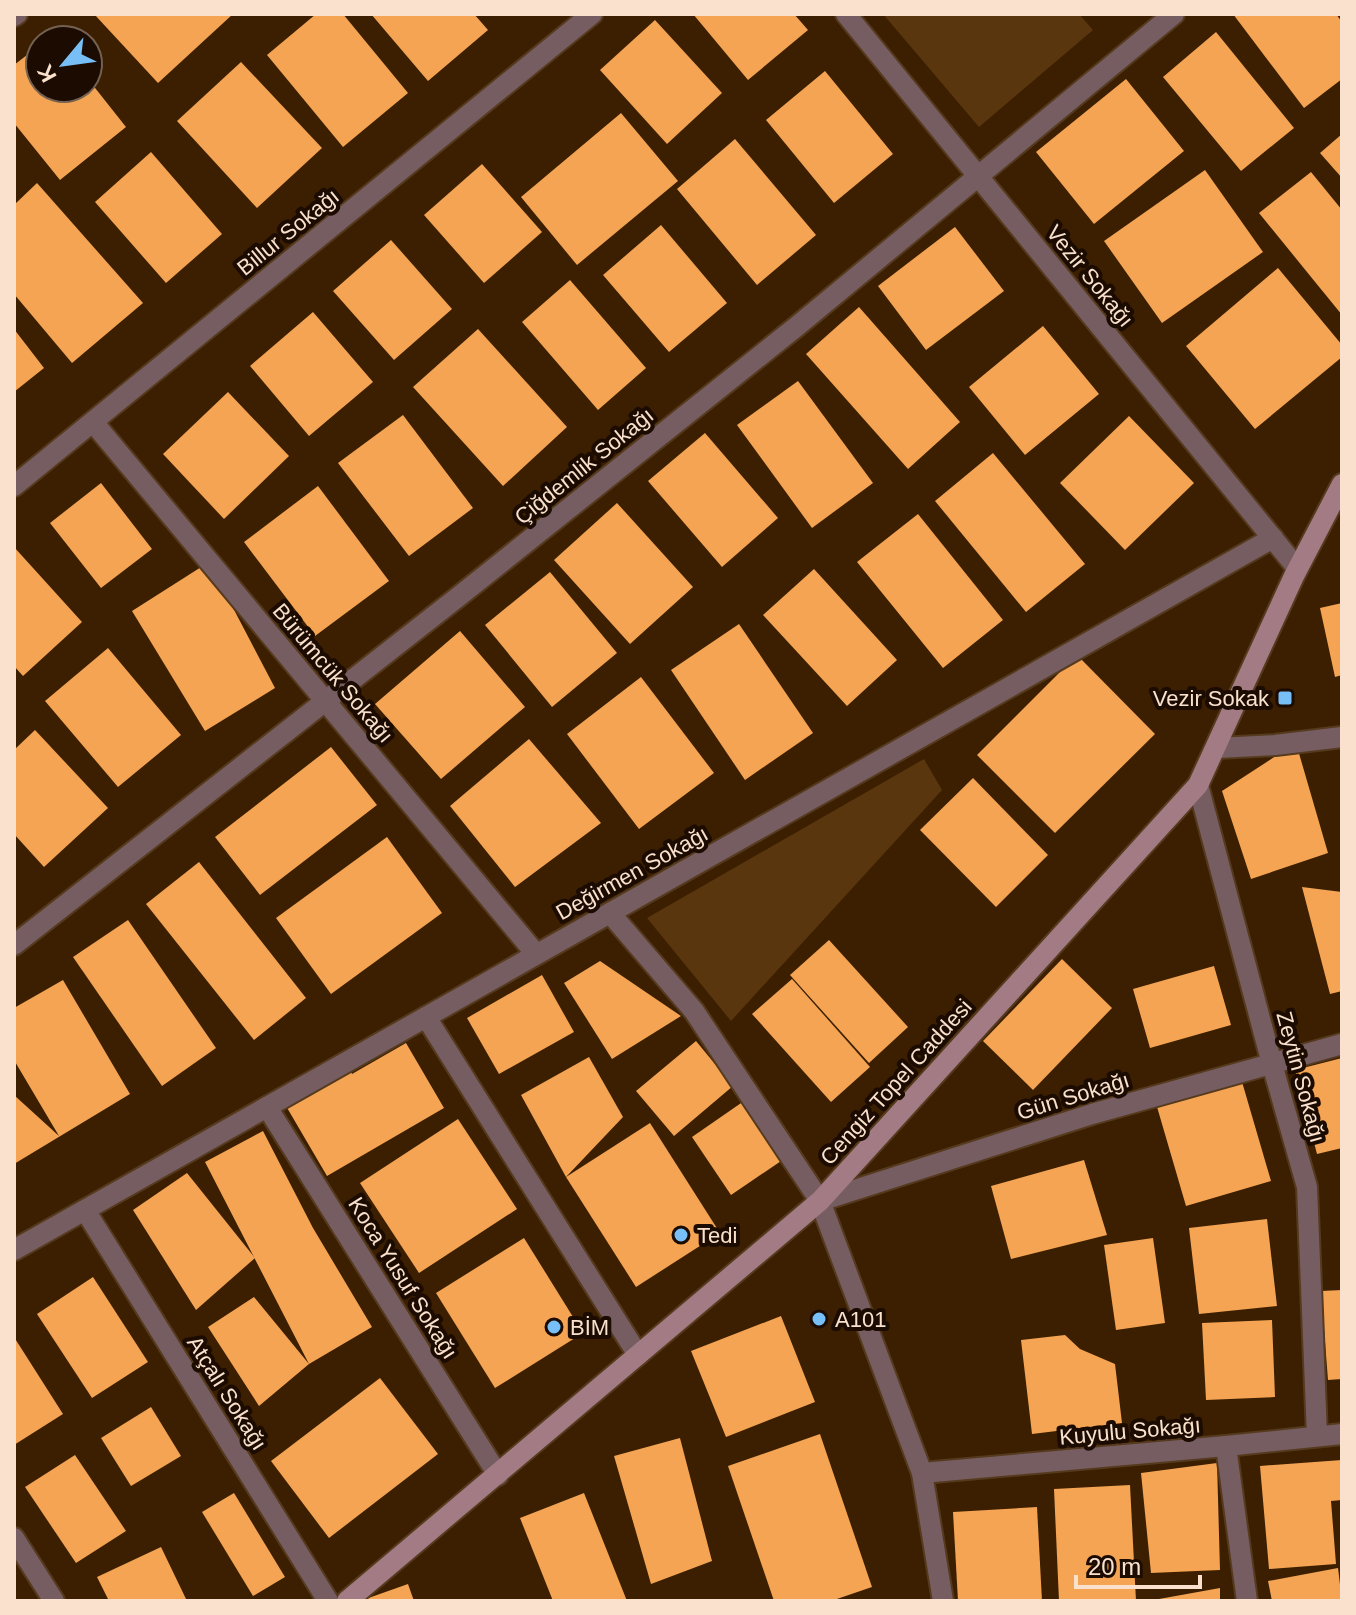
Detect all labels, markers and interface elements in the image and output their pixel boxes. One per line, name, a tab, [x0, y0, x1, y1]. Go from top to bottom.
north arrow	[24, 24, 104, 104]
text: K	[32, 60, 62, 86]
street label: Billur Sokağı	[232, 183, 344, 281]
street label: Vezir Sokağı	[1041, 220, 1139, 332]
street label: Çiğdemlik Sokağı	[510, 402, 658, 530]
street label: Bürümcük Sokağı	[268, 598, 398, 748]
place label: Vezir Sokak	[1153, 686, 1270, 711]
marker: Vezir Sokak	[1276, 689, 1294, 707]
street label: Değirmen Sokağı	[552, 821, 712, 925]
street label: Cengiz Topel Caddesi	[815, 994, 977, 1170]
street label: Zeytin Sokağı	[1272, 1009, 1330, 1145]
street label: Gün Sokağı	[1014, 1067, 1132, 1125]
street label: Koca Yusuf Sokağı	[343, 1193, 463, 1363]
place label: Tedi	[697, 1223, 737, 1248]
marker: Tedi	[672, 1226, 690, 1244]
place label: A101	[835, 1307, 886, 1332]
marker: A101	[810, 1310, 828, 1328]
place label: BİM	[570, 1315, 609, 1340]
marker: BİM	[545, 1318, 563, 1336]
street label: Atçalı Sokağı	[182, 1331, 272, 1455]
street label: Kuyulu Sokağı	[1058, 1412, 1202, 1450]
scale bar	[1076, 1539, 1200, 1589]
text: 20 m	[1088, 1553, 1141, 1580]

